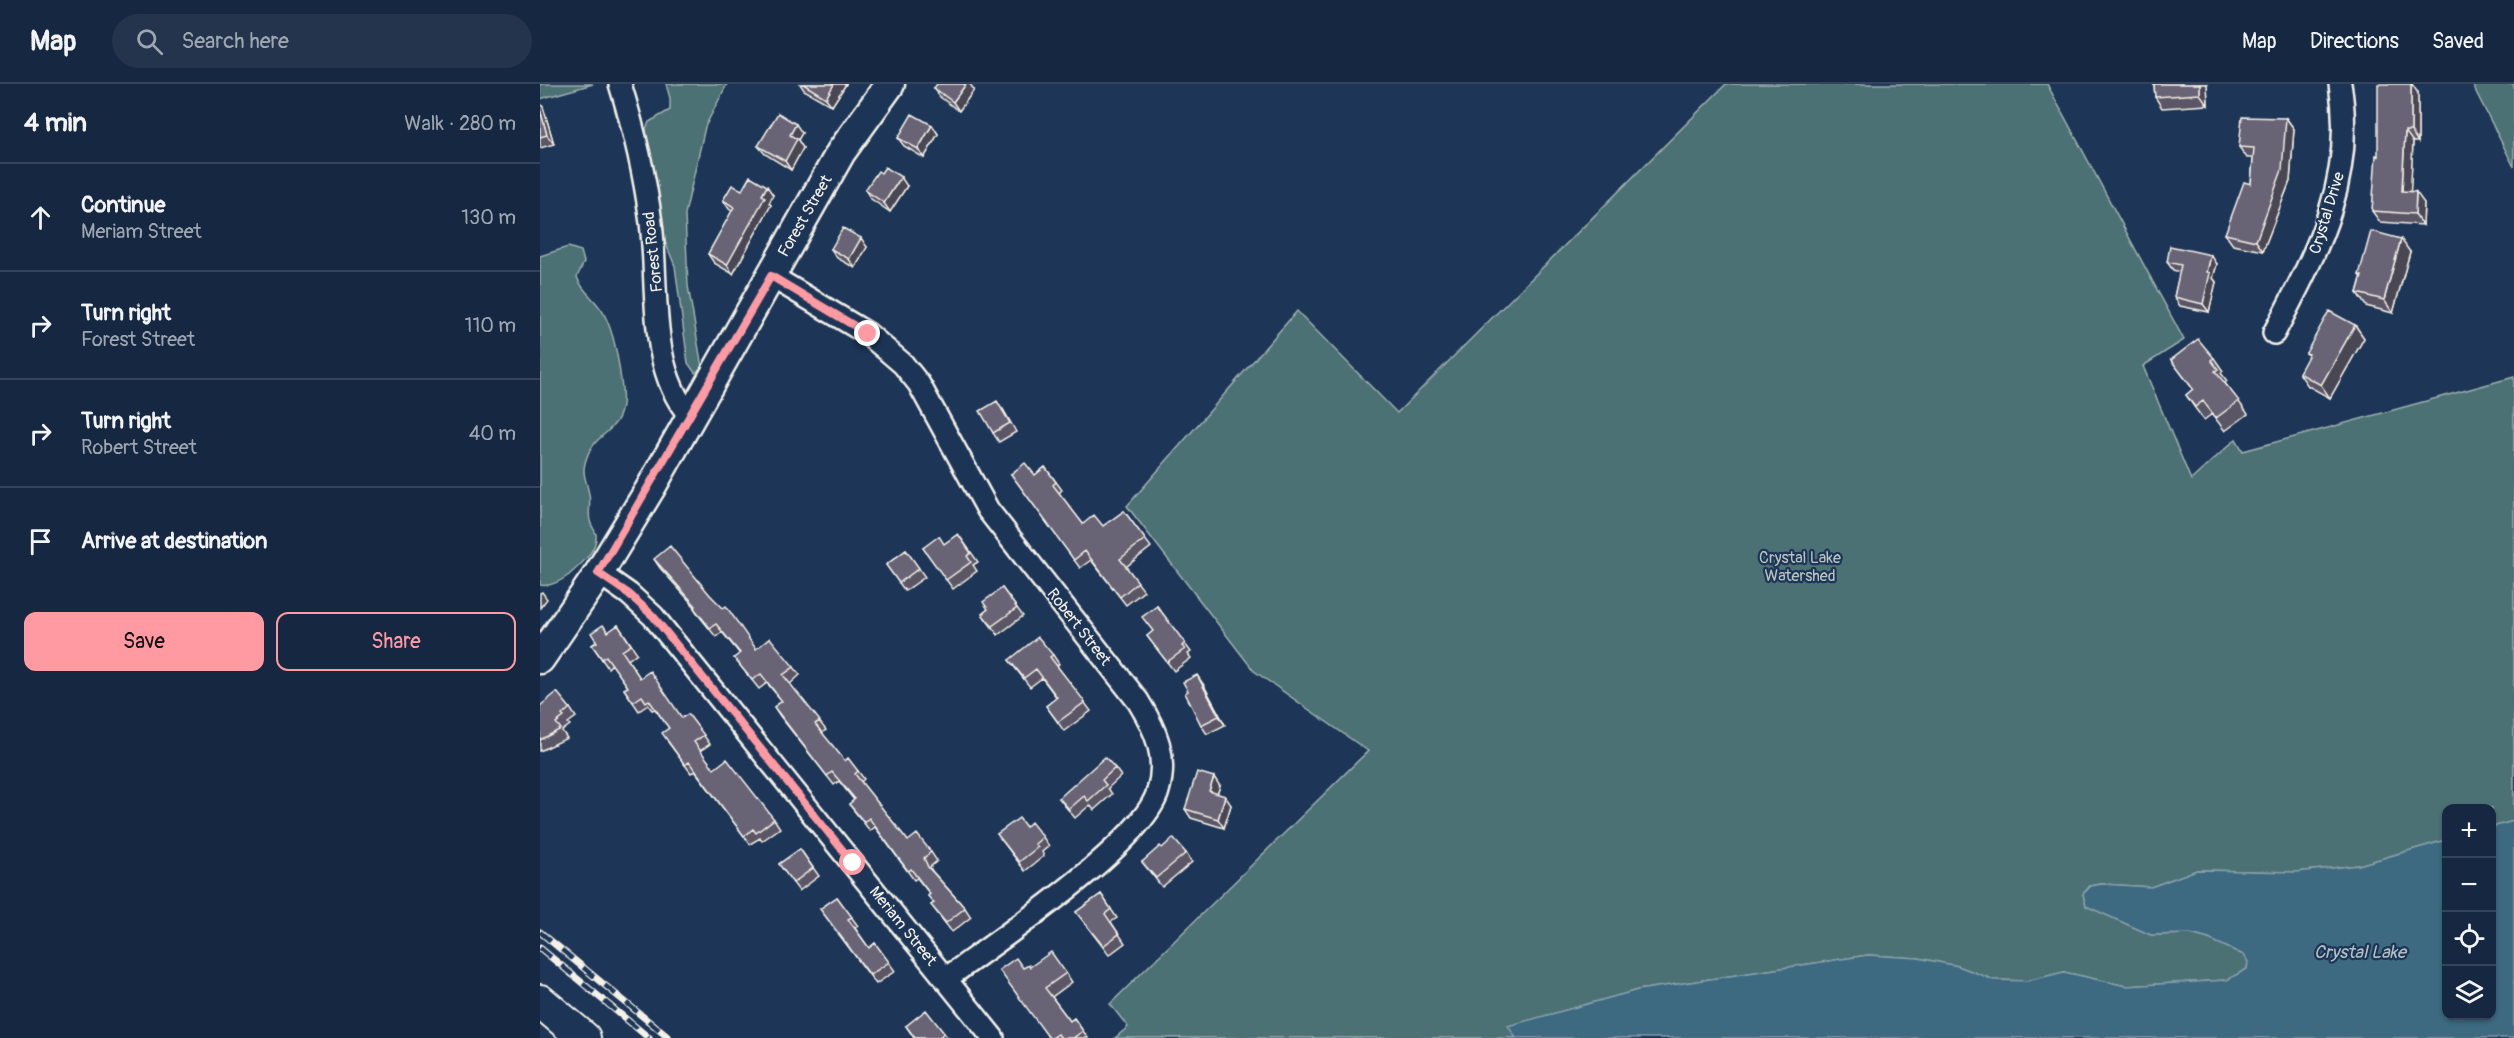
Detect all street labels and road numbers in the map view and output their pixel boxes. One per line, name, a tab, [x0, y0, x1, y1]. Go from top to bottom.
street label: Crystal Drive	[2305, 169, 2349, 257]
street label: Forest Street	[774, 171, 837, 260]
street label: Forest Road	[639, 211, 667, 293]
street label: Robert Street	[1043, 584, 1116, 670]
street label: Meriam Street	[865, 882, 941, 970]

